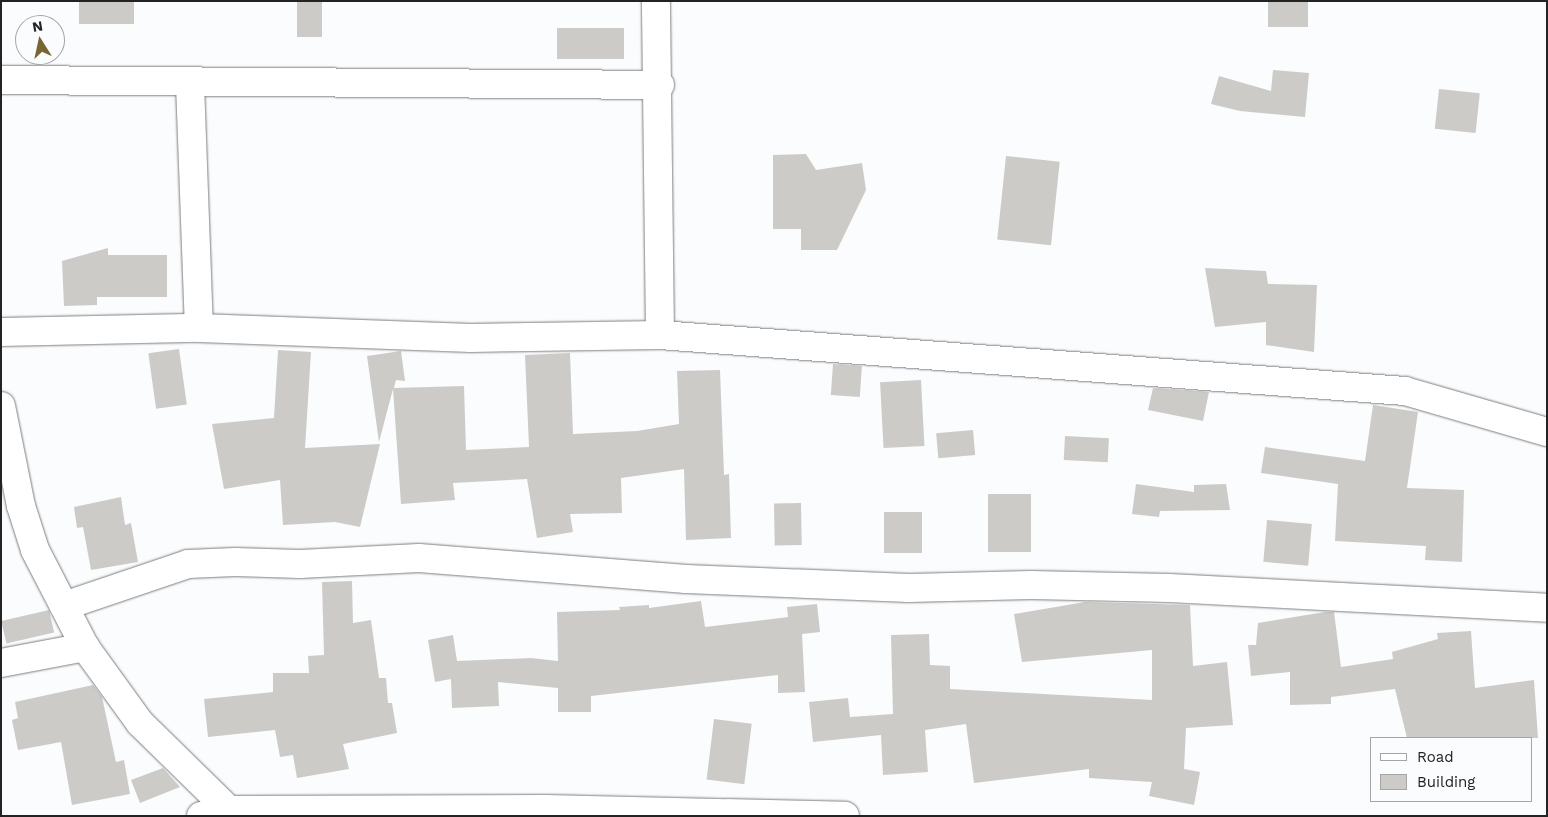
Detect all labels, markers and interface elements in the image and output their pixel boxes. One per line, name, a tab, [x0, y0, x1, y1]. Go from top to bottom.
north arrow	[15, 15, 65, 65]
text: N	[31, 17, 44, 35]
legend	[1370, 737, 1533, 802]
text: Road	[1417, 748, 1454, 766]
text: Building	[1417, 773, 1475, 791]

